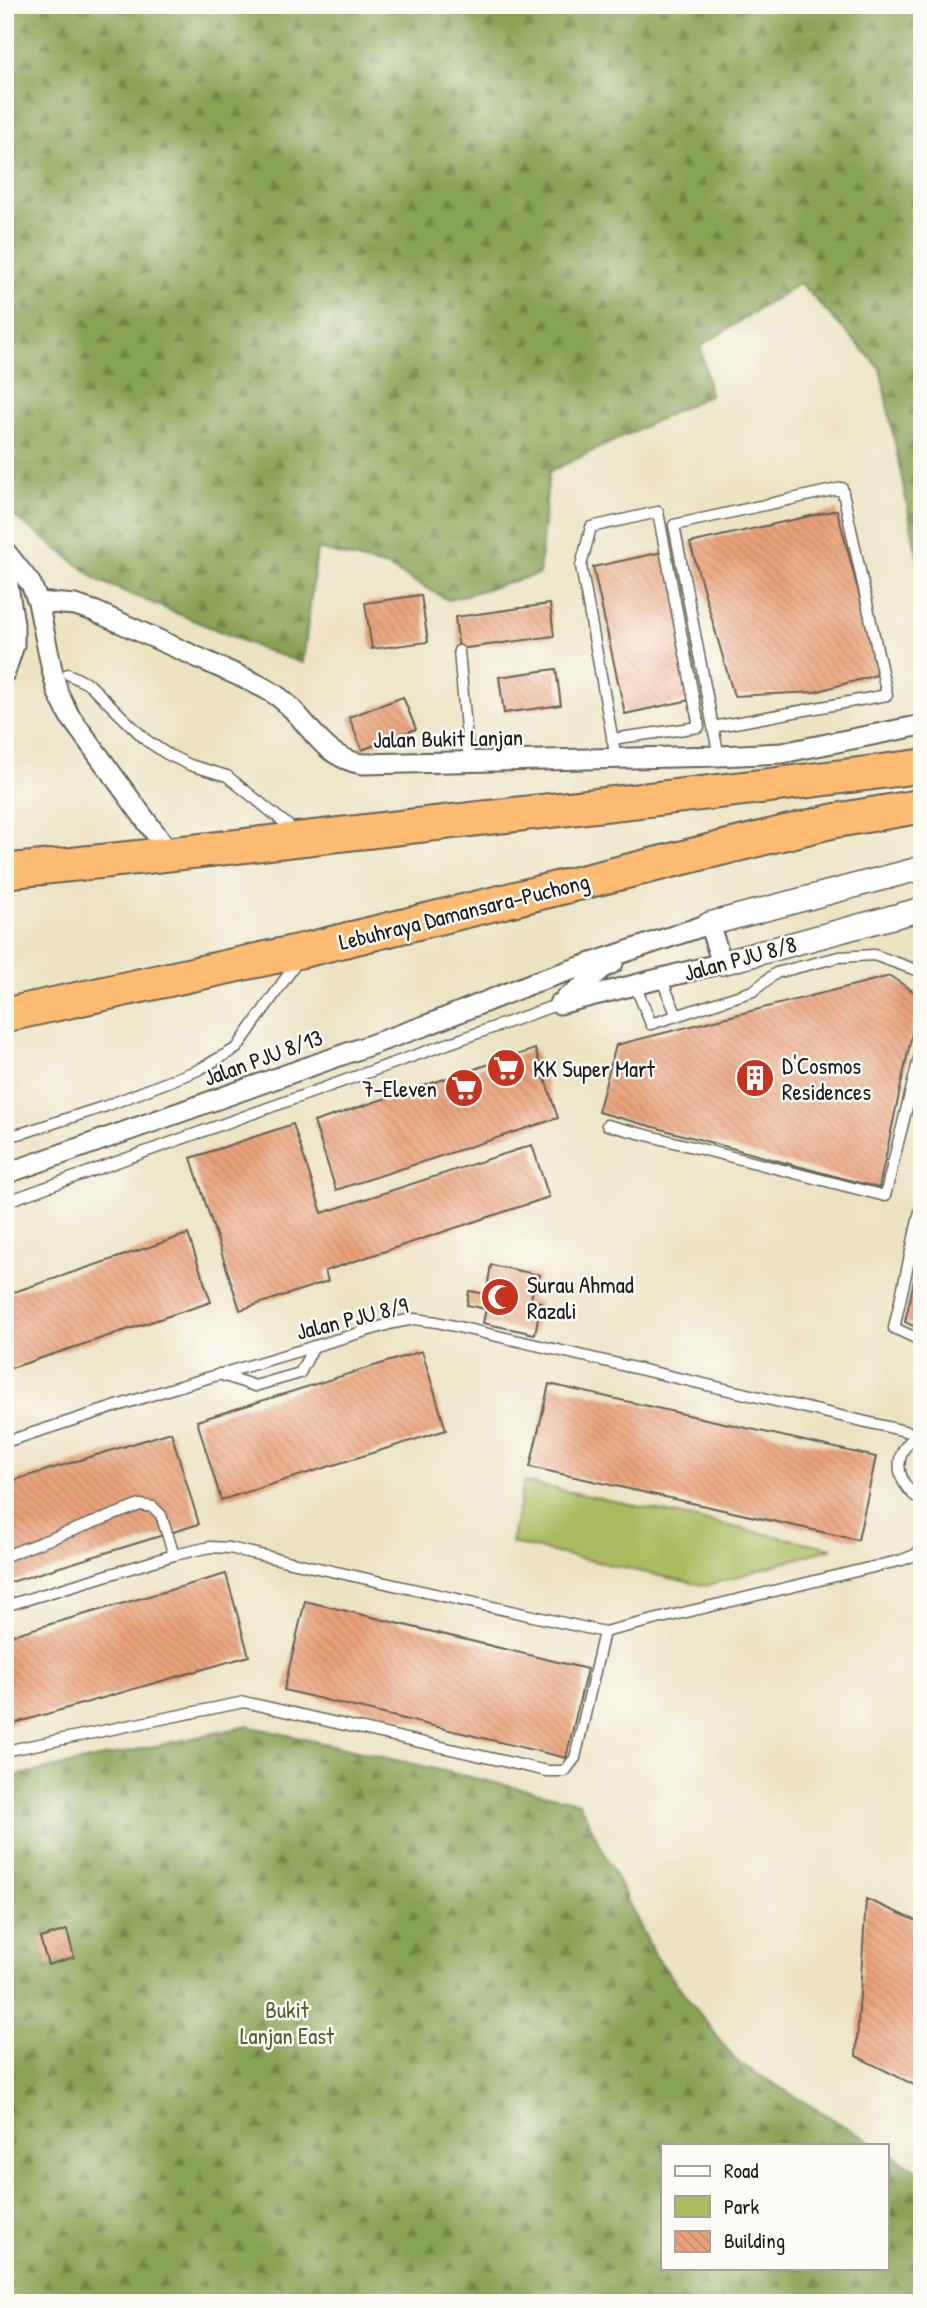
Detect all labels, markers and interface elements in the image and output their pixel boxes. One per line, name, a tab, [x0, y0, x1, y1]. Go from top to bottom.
street label: Jalan Bukit Lanjan	[373, 721, 523, 755]
street label: Lebuhraya Damansara–Puchong	[336, 865, 592, 957]
street label: Jalan PJU 8/8	[680, 928, 800, 988]
street label: Jalan PJU 8/13	[199, 1021, 327, 1093]
supermarket icon: KK Super Mart	[485, 1047, 527, 1089]
place label: D'Cosmos Residences	[782, 1050, 871, 1107]
place label: KK Super Mart	[533, 1053, 656, 1084]
building icon: D'Cosmos Residences	[734, 1057, 776, 1099]
supermarket icon: 7-Eleven	[443, 1067, 485, 1109]
place label: 7-Eleven	[362, 1073, 437, 1104]
place label: Surau Ahmad Razali	[527, 1269, 634, 1326]
mosque icon: Surau Ahmad Razali	[479, 1276, 521, 1318]
street label: Jalan PJU 8/9	[293, 1289, 411, 1347]
park label: Bukit Lanjan East	[240, 1994, 335, 2051]
legend	[661, 2144, 888, 2270]
text: Road	[724, 2156, 758, 2185]
text: Park	[724, 2192, 759, 2221]
text: Building	[724, 2226, 785, 2255]

